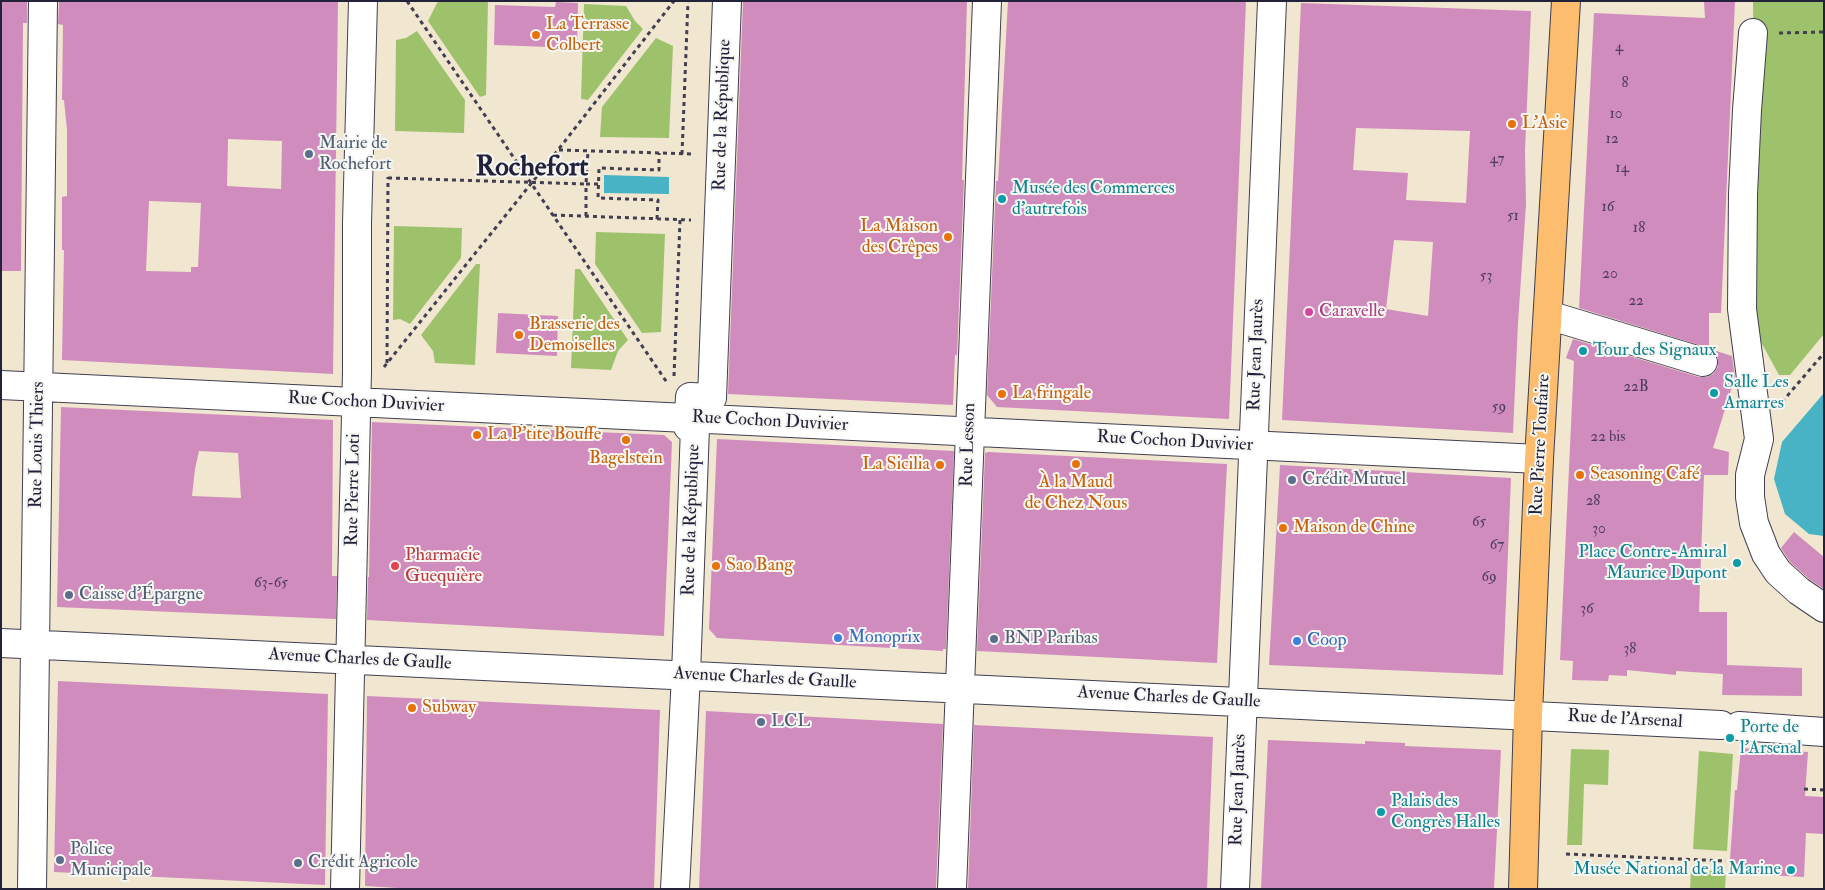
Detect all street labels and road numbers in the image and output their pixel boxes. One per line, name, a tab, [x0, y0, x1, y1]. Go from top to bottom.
street label: Rue de la République	[710, 39, 736, 191]
street label: Rue Jean Jaurès	[1244, 299, 1270, 411]
street label: Rue Pierre Toufaire	[1527, 374, 1555, 516]
street label: Rue Louis Thiers	[26, 381, 50, 509]
street label: Rue Cochon Duvivier	[287, 388, 445, 418]
street label: Rue Lesson	[957, 403, 981, 487]
street label: Rue Cochon Duvivier	[691, 407, 849, 437]
street label: Rue Cochon Duvivier	[1096, 427, 1254, 457]
street label: Rue Pierre Loti	[342, 433, 366, 547]
street label: Rue de la République	[679, 444, 705, 596]
street label: Avenue Charles de Gaulle	[268, 644, 452, 676]
street label: Avenue Charles de Gaulle	[673, 663, 857, 695]
street label: Avenue Charles de Gaulle	[1077, 682, 1261, 714]
street label: Rue de l'Arsenal	[1567, 706, 1683, 734]
street label: Rue Jean Jaurès	[1226, 734, 1252, 846]

